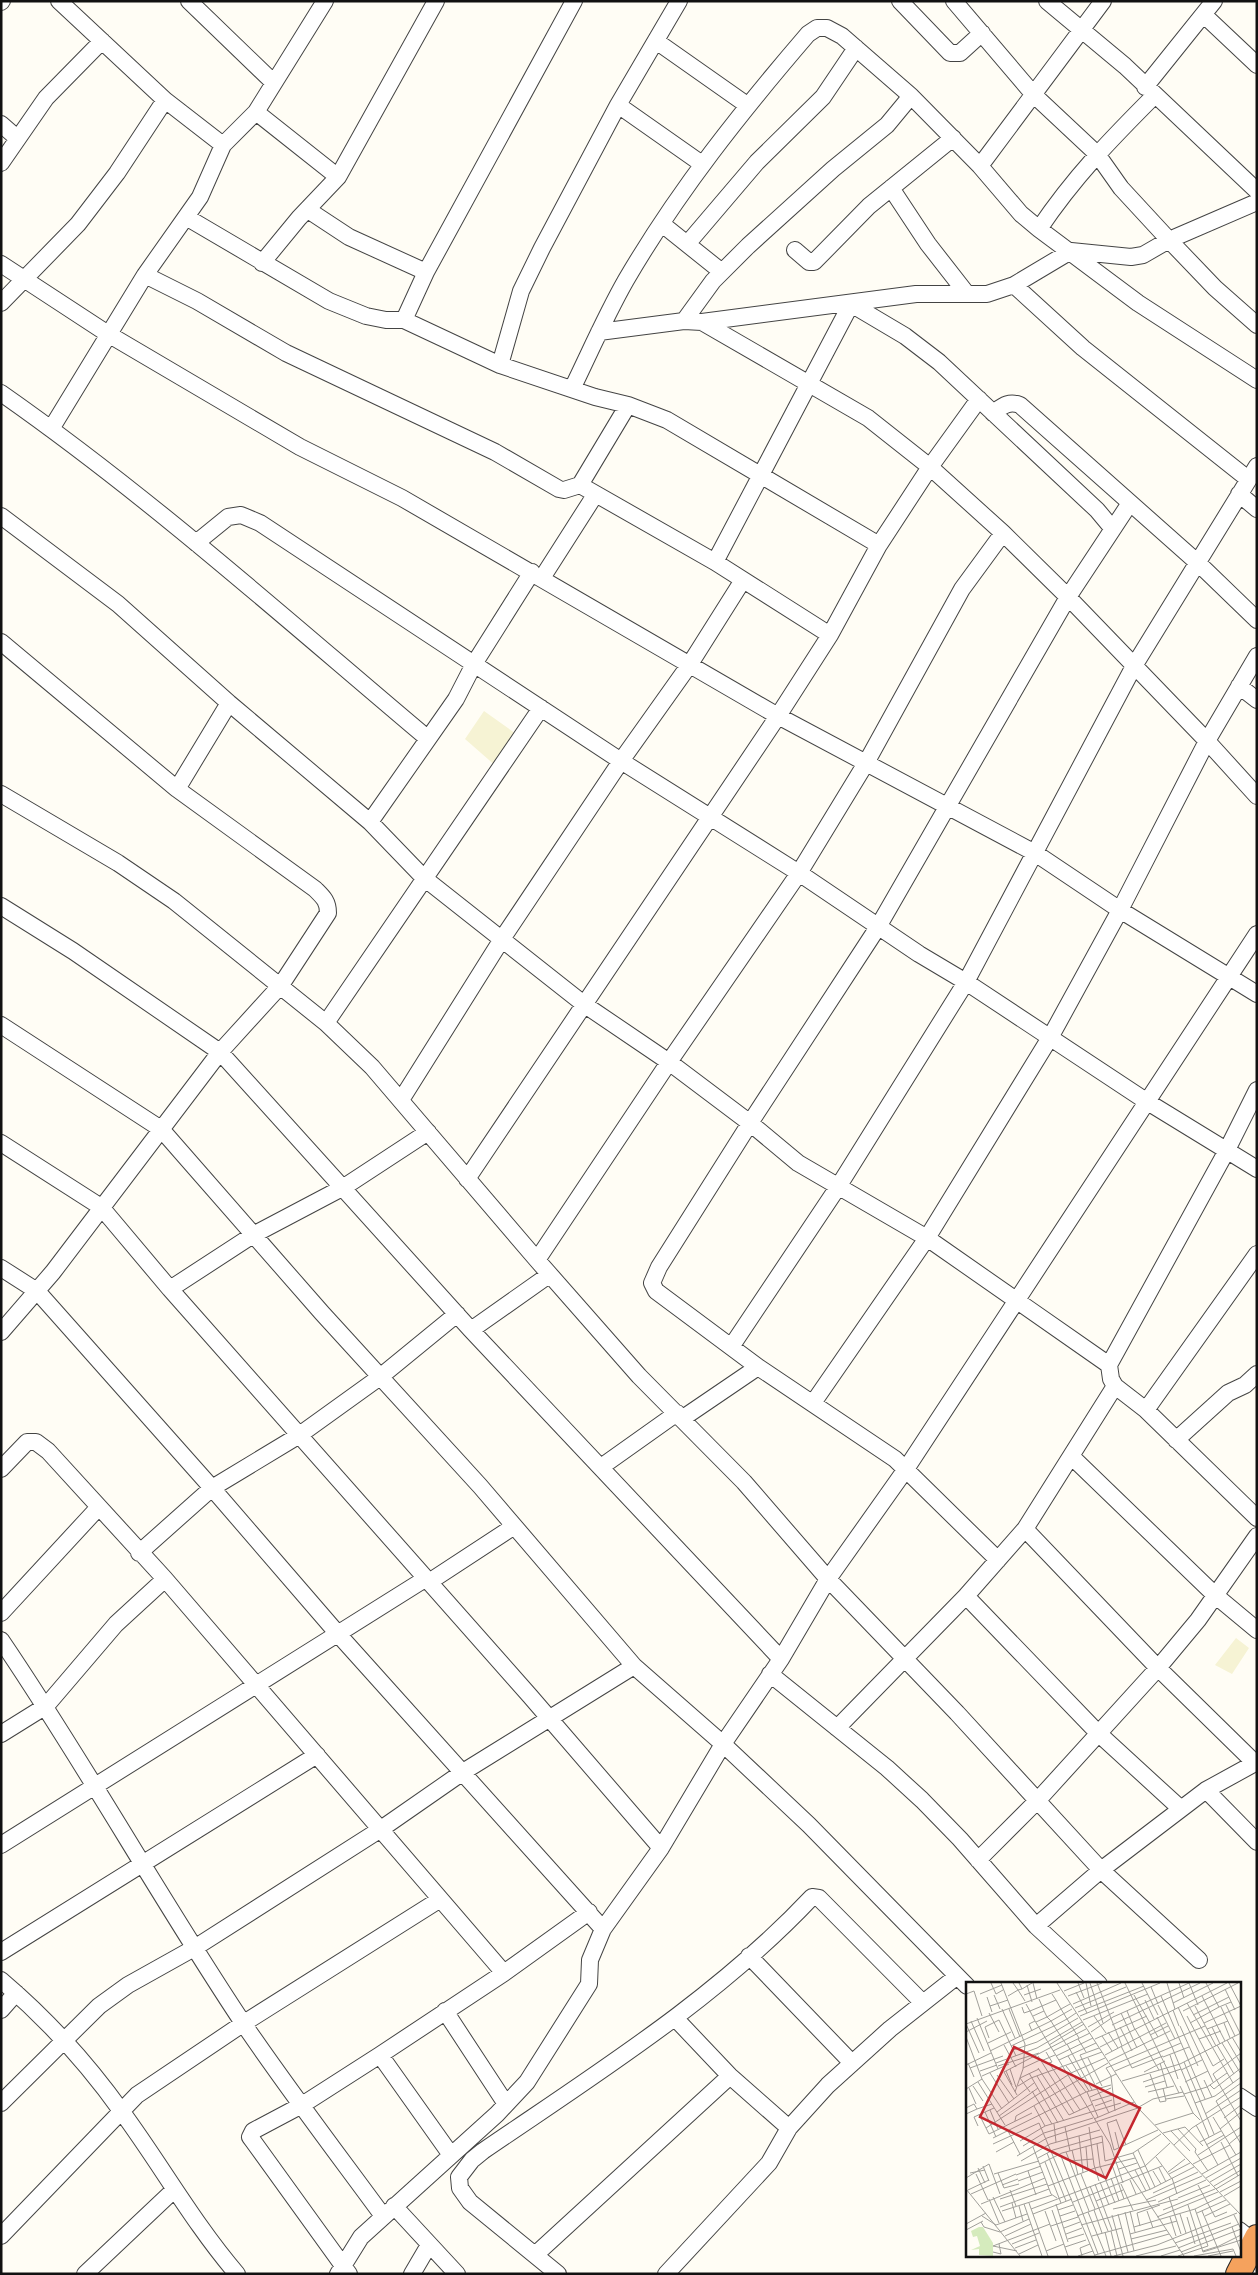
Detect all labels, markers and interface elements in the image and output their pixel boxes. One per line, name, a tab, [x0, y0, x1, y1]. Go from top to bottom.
inset map	[966, 1982, 1240, 2258]

